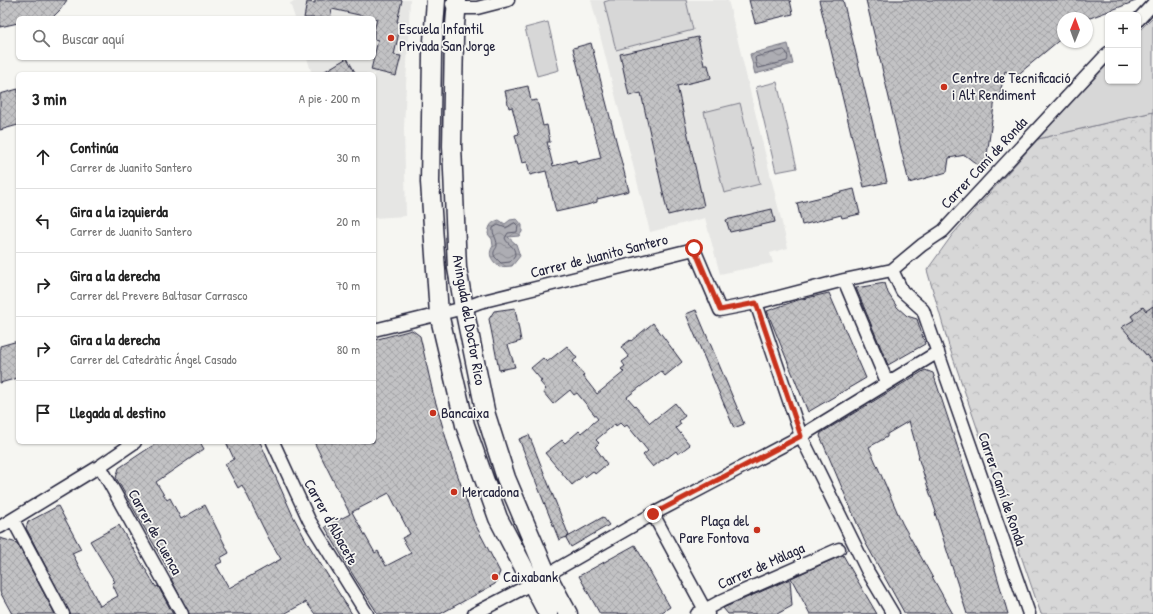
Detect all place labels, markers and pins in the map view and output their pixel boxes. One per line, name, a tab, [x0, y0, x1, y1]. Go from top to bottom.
place label: Escuela Infantil Privada San Jorge	[399, 18, 495, 56]
marker: Escuela Infantil Privada San Jorge	[386, 33, 396, 43]
place label: Centre de Tecnificació i Alt Rendiment	[952, 67, 1070, 105]
marker: Centre de Tecnificació i Alt Rendiment	[939, 82, 949, 92]
place label: Bancaixa	[441, 402, 489, 423]
marker: Bancaixa	[428, 408, 438, 418]
place label: Mercadona	[462, 481, 519, 502]
marker: Mercadona	[449, 487, 459, 497]
place label: Plaça del Pare Fontova	[679, 510, 749, 548]
marker: Plaça del Pare Fontova	[752, 525, 762, 535]
place label: Caixabank	[503, 566, 558, 587]
marker: Caixabank	[490, 572, 500, 582]

